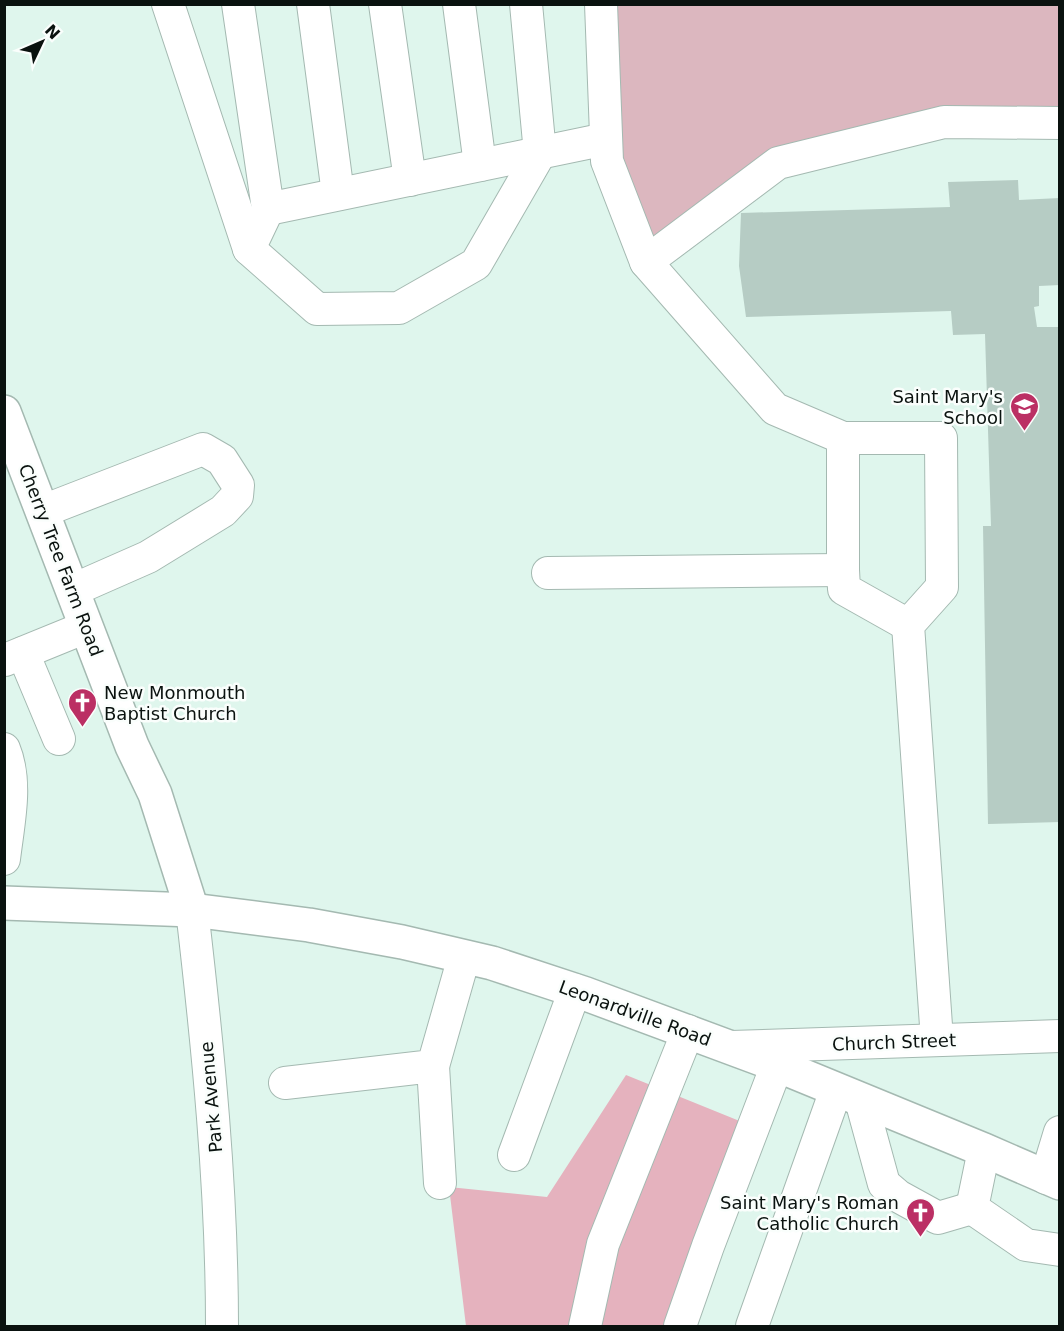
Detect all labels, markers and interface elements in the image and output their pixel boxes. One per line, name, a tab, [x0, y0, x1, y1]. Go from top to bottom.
north arrow	[12, 12, 72, 72]
text: N	[41, 21, 64, 43]
place label: Saint Mary's School	[892, 386, 1003, 428]
school or university icon: Saint Mary's School	[1008, 390, 1040, 432]
street label: Cherry Tree Farm Road	[15, 461, 107, 659]
place label: New Monmouth Baptist Church	[104, 682, 245, 724]
church icon: New Monmouth Baptist Church	[67, 686, 99, 728]
street label: Leonardville Road	[556, 976, 714, 1050]
street label: Church Street	[832, 1029, 956, 1055]
street label: Park Avenue	[196, 1041, 226, 1153]
place label: Saint Mary's Roman Catholic Church	[720, 1192, 899, 1234]
church icon: Saint Mary's Roman Catholic Church	[904, 1196, 936, 1238]

